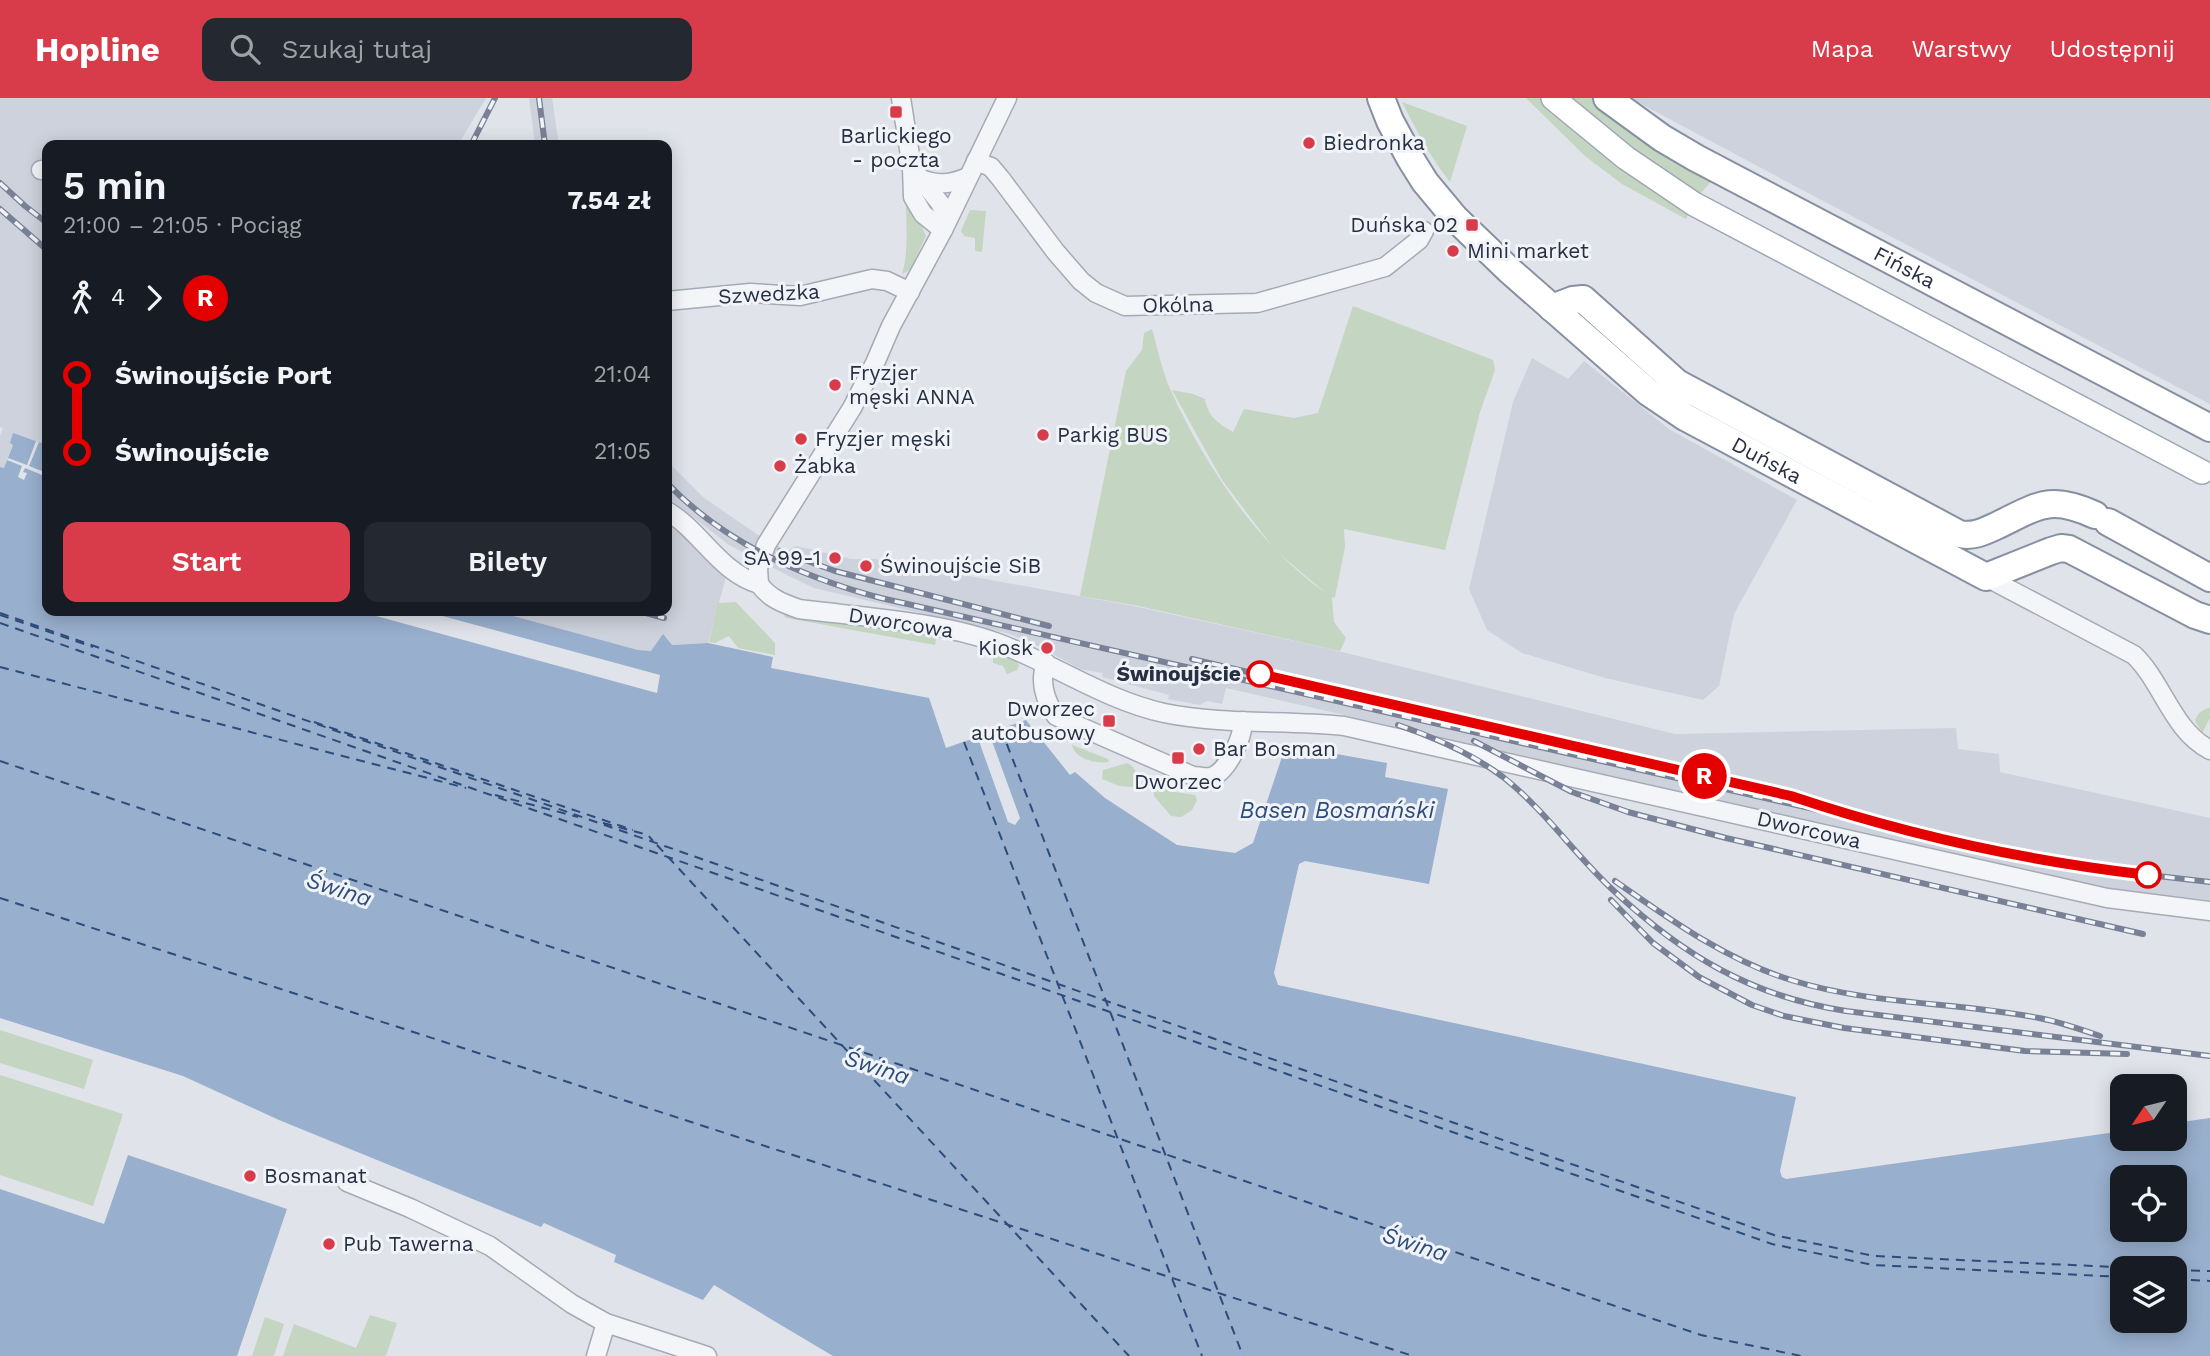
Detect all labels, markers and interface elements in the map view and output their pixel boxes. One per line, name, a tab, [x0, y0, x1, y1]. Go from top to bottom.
search box	[202, 18, 692, 81]
text: Hopline	[35, 30, 160, 69]
icon: search	[226, 30, 264, 68]
text: Szukaj tutaj	[282, 34, 432, 64]
text: Mapa	[1811, 35, 1873, 63]
text: Warstwy	[1911, 35, 2012, 63]
text: Udostępnij	[2050, 35, 2175, 63]
marker: Barlickiego - poczta	[888, 104, 904, 120]
place label: Barlickiego - poczta	[840, 123, 952, 172]
place label: Biedronka	[1323, 130, 1425, 155]
marker: Biedronka	[1301, 135, 1317, 151]
text: 5 min	[63, 164, 167, 208]
text: 7.54 zł	[568, 185, 651, 215]
text: 21:00 – 21:05 · Pociąg	[63, 212, 301, 239]
place label: Duńska 02	[1350, 212, 1458, 237]
marker: Duńska 02	[1464, 217, 1480, 233]
place label: Mini market	[1467, 238, 1589, 263]
street label: Fińska	[1870, 241, 1940, 294]
marker: Mini market	[1445, 243, 1461, 259]
street label: Szwedzka	[717, 278, 821, 309]
icon: walk	[63, 279, 101, 317]
icon: forward	[135, 279, 173, 317]
text: 4	[111, 284, 125, 311]
text: R	[197, 284, 214, 312]
street label: Okólna	[1142, 291, 1214, 318]
text: Świnoujście Port	[115, 360, 331, 390]
place label: Fryzjer męski ANNA	[849, 360, 975, 409]
text: 21:04	[593, 361, 651, 388]
marker: Fryzjer męski ANNA	[827, 377, 843, 393]
place label: Parkig BUS	[1057, 422, 1168, 447]
place label: Fryzjer męski	[815, 426, 951, 451]
marker: Parkig BUS	[1035, 427, 1051, 443]
marker: Fryzjer męski	[793, 431, 809, 447]
street label: Duńska	[1728, 431, 1806, 489]
text: Świnoujście	[115, 437, 269, 467]
text: 21:05	[594, 438, 651, 465]
place label: Żabka	[794, 453, 856, 478]
marker: Żabka	[772, 458, 788, 474]
button: Start	[63, 522, 350, 602]
button: Bilety	[364, 522, 651, 602]
place label: SA 99-1	[744, 545, 821, 570]
marker: SA 99-1	[827, 550, 843, 566]
place label: Świnoujście SiB	[880, 553, 1041, 578]
marker: Świnoujście SiB	[858, 558, 874, 574]
street label: Dworcowa	[847, 602, 956, 643]
place label: Kiosk	[978, 635, 1033, 660]
marker: Kiosk	[1039, 640, 1055, 656]
place label: Świnoujście	[1116, 661, 1241, 686]
marker: Świnoujście	[1247, 661, 1273, 687]
place label: Dworzec autobusowy	[971, 696, 1095, 745]
marker: Dworzec autobusowy	[1101, 713, 1117, 729]
place label: Bar Bosman	[1213, 736, 1336, 761]
marker: Bar Bosman	[1191, 741, 1207, 757]
marker: Dworzec	[1170, 750, 1186, 766]
line badge: R	[1681, 753, 1727, 799]
text: R	[1696, 762, 1712, 790]
place label: Dworzec	[1134, 769, 1222, 794]
water label: Basen Bosmański	[1240, 797, 1436, 824]
street label: Dworcowa	[1755, 805, 1864, 854]
unlabelled marker	[2135, 862, 2161, 888]
water label: Świna	[303, 865, 375, 913]
water label: Świna	[841, 1043, 913, 1091]
north arrow	[2110, 1074, 2188, 1152]
map controls	[2110, 1074, 2187, 1333]
place label: Bosmanat	[264, 1163, 367, 1188]
button: locate	[2110, 1165, 2187, 1242]
marker: Bosmanat	[242, 1168, 258, 1184]
water label: Świna	[1379, 1220, 1451, 1268]
place label: Pub Tawerna	[343, 1231, 474, 1256]
marker: Pub Tawerna	[321, 1236, 337, 1252]
button: layers	[2110, 1256, 2187, 1333]

